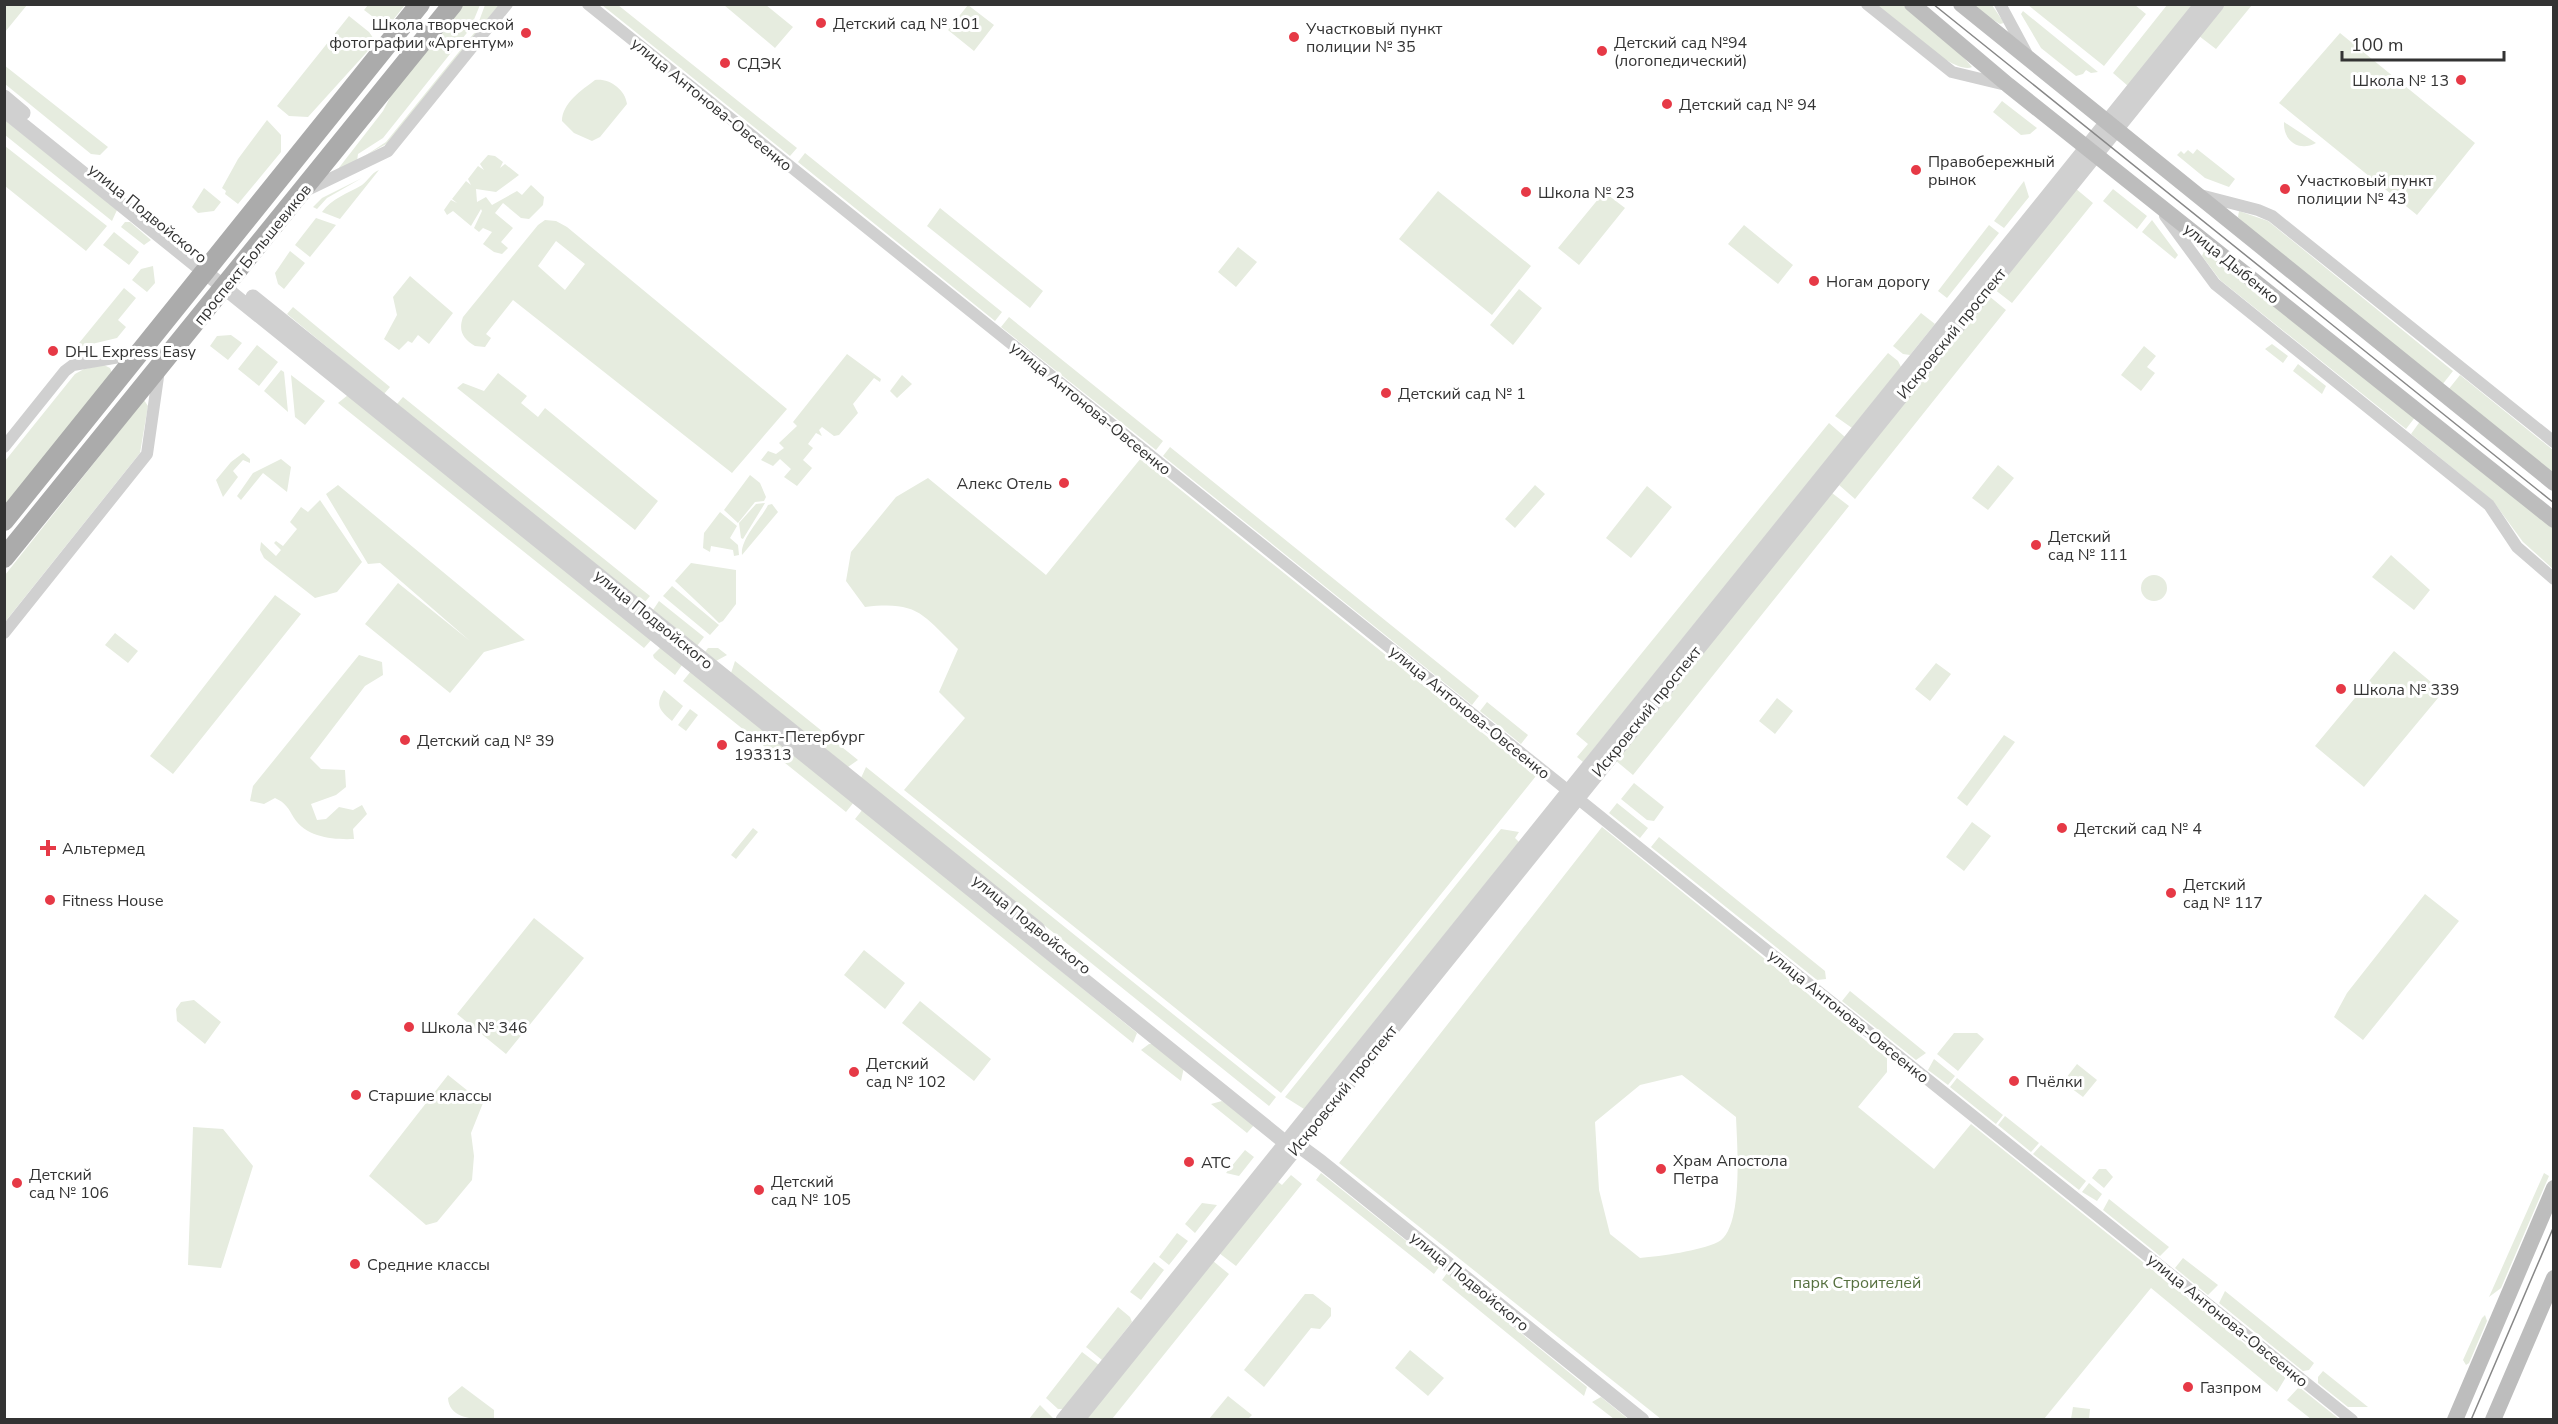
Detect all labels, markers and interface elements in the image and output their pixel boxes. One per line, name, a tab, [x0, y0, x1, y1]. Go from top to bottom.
place label: Детский сад № 101	[833, 13, 980, 35]
place label: Школа творческой фотографии «Аргентум»	[329, 14, 514, 54]
marker: Детский сад № 101	[814, 16, 828, 30]
place label: Участковый пункт полиции № 35	[1305, 18, 1443, 58]
scale bar	[2342, 24, 2504, 62]
marker: Школа творческой фотографии «Аргентум»	[519, 26, 533, 40]
marker: Участковый пункт полиции № 35	[1287, 30, 1301, 44]
place label: Детский сад №94 (логопедический)	[1614, 32, 1748, 72]
street label: улица Антонова-Овсеенко	[626, 33, 797, 177]
text: 100 m	[2351, 33, 2403, 57]
marker: Детский сад №94 (логопедический)	[1595, 44, 1609, 58]
place label: СДЭК	[737, 53, 782, 75]
marker: СДЭК	[718, 56, 732, 70]
place label: Школа № 13	[2352, 70, 2449, 92]
marker: Школа № 13	[2454, 73, 2468, 87]
place label: Детский сад № 94	[1679, 94, 1817, 116]
marker: Детский сад № 94	[1660, 97, 1674, 111]
place label: Правобережный рынок	[1928, 151, 2055, 191]
street label: улица Подвойского	[83, 159, 212, 269]
marker: Правобережный рынок	[1909, 163, 1923, 177]
place label: Участковый пункт полиции № 43	[2296, 170, 2434, 210]
street label: проспект Большевиков	[189, 179, 317, 330]
place label: Школа № 23	[1538, 182, 1635, 204]
marker: Участковый пункт полиции № 43	[2278, 182, 2292, 196]
marker: Школа № 23	[1519, 185, 1533, 199]
street label: улица Дыбенко	[2179, 218, 2284, 309]
street label: Искровский проспект	[1892, 263, 2012, 404]
place label: Ногам дорогу	[1826, 271, 1931, 293]
marker: Ногам дорогу	[1807, 274, 1821, 288]
street label: улица Антонова-Овсеенко	[1005, 337, 1176, 481]
place label: DHL Express Easy	[65, 341, 197, 363]
marker: DHL Express Easy	[46, 344, 60, 358]
place label: Детский сад № 1	[1398, 383, 1526, 405]
marker: Детский сад № 1	[1379, 386, 1393, 400]
place label: Алекс Отель	[957, 473, 1052, 495]
marker: Алекс Отель	[1057, 476, 1071, 490]
place label: Детский сад № 111	[2048, 526, 2128, 566]
marker: Детский сад № 111	[2029, 538, 2043, 552]
street label: улица Подвойского	[589, 565, 718, 675]
street label: улица Антонова-Овсеенко	[1384, 641, 1555, 785]
street label: Искровский проспект	[1587, 641, 1707, 782]
place label: Школа № 339	[2353, 679, 2459, 701]
marker: Школа № 339	[2334, 682, 2348, 696]
place label: Санкт-Петербург 193313	[734, 726, 865, 766]
place label: Детский сад № 39	[417, 730, 554, 752]
marker: Детский сад № 39	[398, 733, 412, 747]
marker: Санкт-Петербург 193313	[715, 738, 729, 752]
place label: Детский сад № 4	[2074, 818, 2202, 840]
marker: Детский сад № 4	[2055, 821, 2069, 835]
place label: Альтермед	[62, 838, 145, 860]
marker: Альтермед	[39, 839, 57, 857]
street label: улица Подвойского	[967, 870, 1096, 980]
place label: Детский сад № 117	[2183, 874, 2263, 914]
marker: Детский сад № 117	[2164, 886, 2178, 900]
place label: Fitness House	[62, 890, 163, 912]
marker: Fitness House	[43, 893, 57, 907]
street label: улица Антонова-Овсеенко	[1763, 945, 1934, 1089]
place label: Школа № 346	[421, 1017, 527, 1039]
marker: Школа № 346	[402, 1020, 416, 1034]
street label: Искровский проспект	[1283, 1020, 1403, 1161]
place label: Детский сад № 102	[866, 1053, 946, 1093]
marker: Детский сад № 102	[847, 1065, 861, 1079]
place label: Пчёлки	[2026, 1071, 2083, 1093]
marker: Пчёлки	[2007, 1074, 2021, 1088]
place label: Старшие классы	[368, 1085, 492, 1107]
marker: Старшие классы	[349, 1088, 363, 1102]
place label: Храм Апостола Петра	[1673, 1150, 1788, 1190]
place label: АТС	[1201, 1152, 1231, 1174]
marker: АТС	[1182, 1155, 1196, 1169]
marker: Храм Апостола Петра	[1654, 1162, 1668, 1176]
place label: Детский сад № 106	[29, 1164, 109, 1204]
place label: Детский сад № 105	[771, 1171, 851, 1211]
marker: Детский сад № 106	[10, 1176, 24, 1190]
marker: Детский сад № 105	[752, 1183, 766, 1197]
street label: улица Подвойского	[1405, 1227, 1534, 1337]
street label: улица Антонова-Овсеенко	[2142, 1249, 2313, 1393]
place label: Средние классы	[367, 1254, 490, 1276]
marker: Средние классы	[348, 1257, 362, 1271]
park label: парк Строителей	[1793, 1272, 1921, 1294]
place label: Газпром	[2200, 1377, 2262, 1399]
marker: Газпром	[2181, 1380, 2195, 1394]

